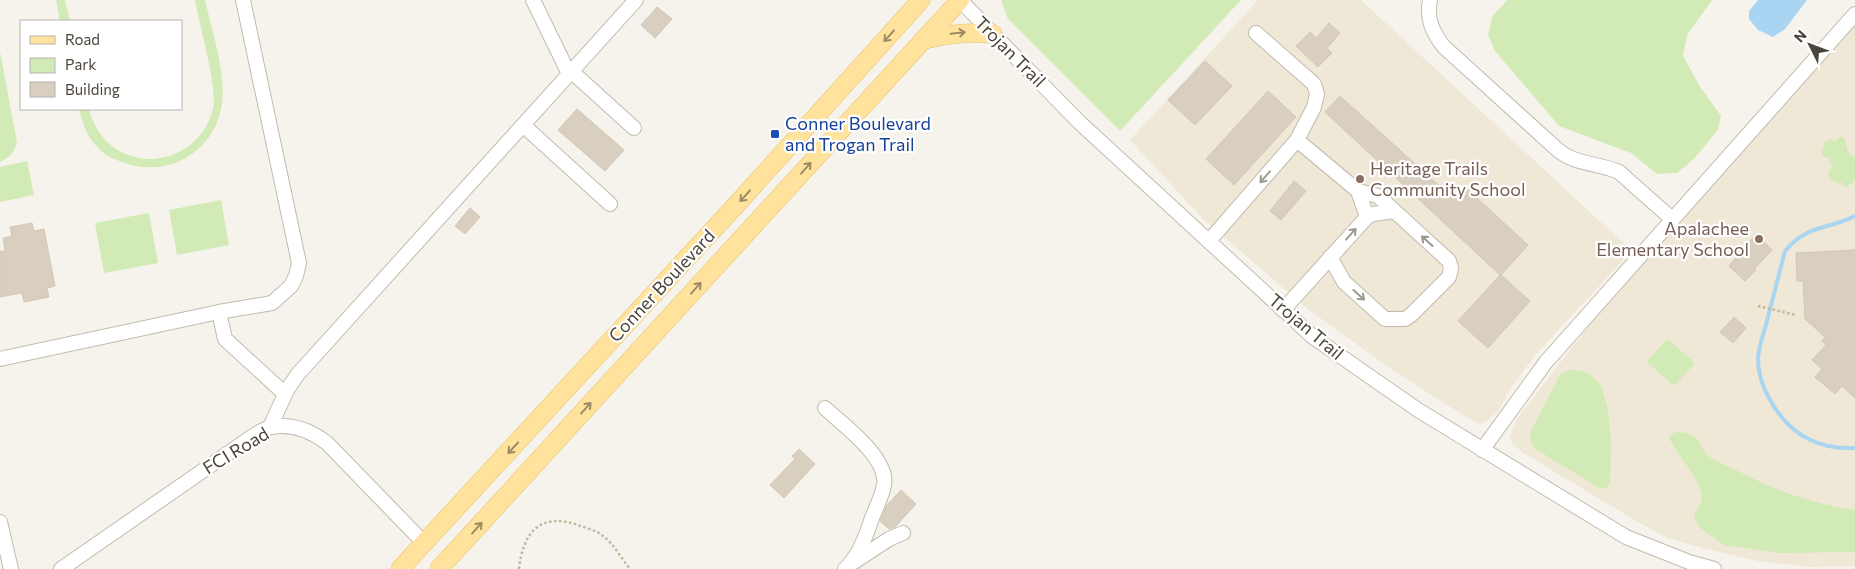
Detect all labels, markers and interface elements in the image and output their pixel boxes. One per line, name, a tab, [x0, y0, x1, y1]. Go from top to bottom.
street label: Trojan Trail	[971, 11, 1051, 91]
legend	[20, 20, 182, 110]
north arrow	[1785, 20, 1835, 70]
text: N	[1790, 26, 1810, 46]
one-way arrow	[949, 28, 965, 38]
text: Road	[65, 30, 100, 48]
one-way arrow	[883, 30, 894, 43]
text: Park	[65, 55, 96, 73]
text: Building	[65, 80, 120, 98]
place label: Conner Boulevard and Trogan Trail	[785, 112, 931, 155]
marker: Conner Boulevard and Trogan Trail	[769, 128, 781, 140]
place label: Heritage Trails Community School	[1370, 157, 1526, 200]
one-way arrow	[800, 162, 811, 175]
one-way arrow	[1259, 170, 1271, 183]
marker: Heritage Trails Community School	[1354, 173, 1366, 185]
one-way arrow	[739, 190, 751, 203]
place label: Apalachee Elementary School	[1596, 217, 1749, 260]
street label: Conner Boulevard	[603, 224, 719, 346]
one-way arrow	[1345, 228, 1357, 241]
marker: Apalachee Elementary School	[1753, 233, 1765, 245]
one-way arrow	[1421, 235, 1433, 247]
one-way arrow	[690, 282, 702, 295]
street label: Trojan Trail	[1265, 289, 1349, 364]
one-way arrow	[1353, 290, 1366, 301]
one-way arrow	[580, 402, 592, 415]
street label: FCI Road	[198, 422, 273, 478]
one-way arrow	[507, 442, 519, 455]
one-way arrow	[471, 522, 483, 535]

